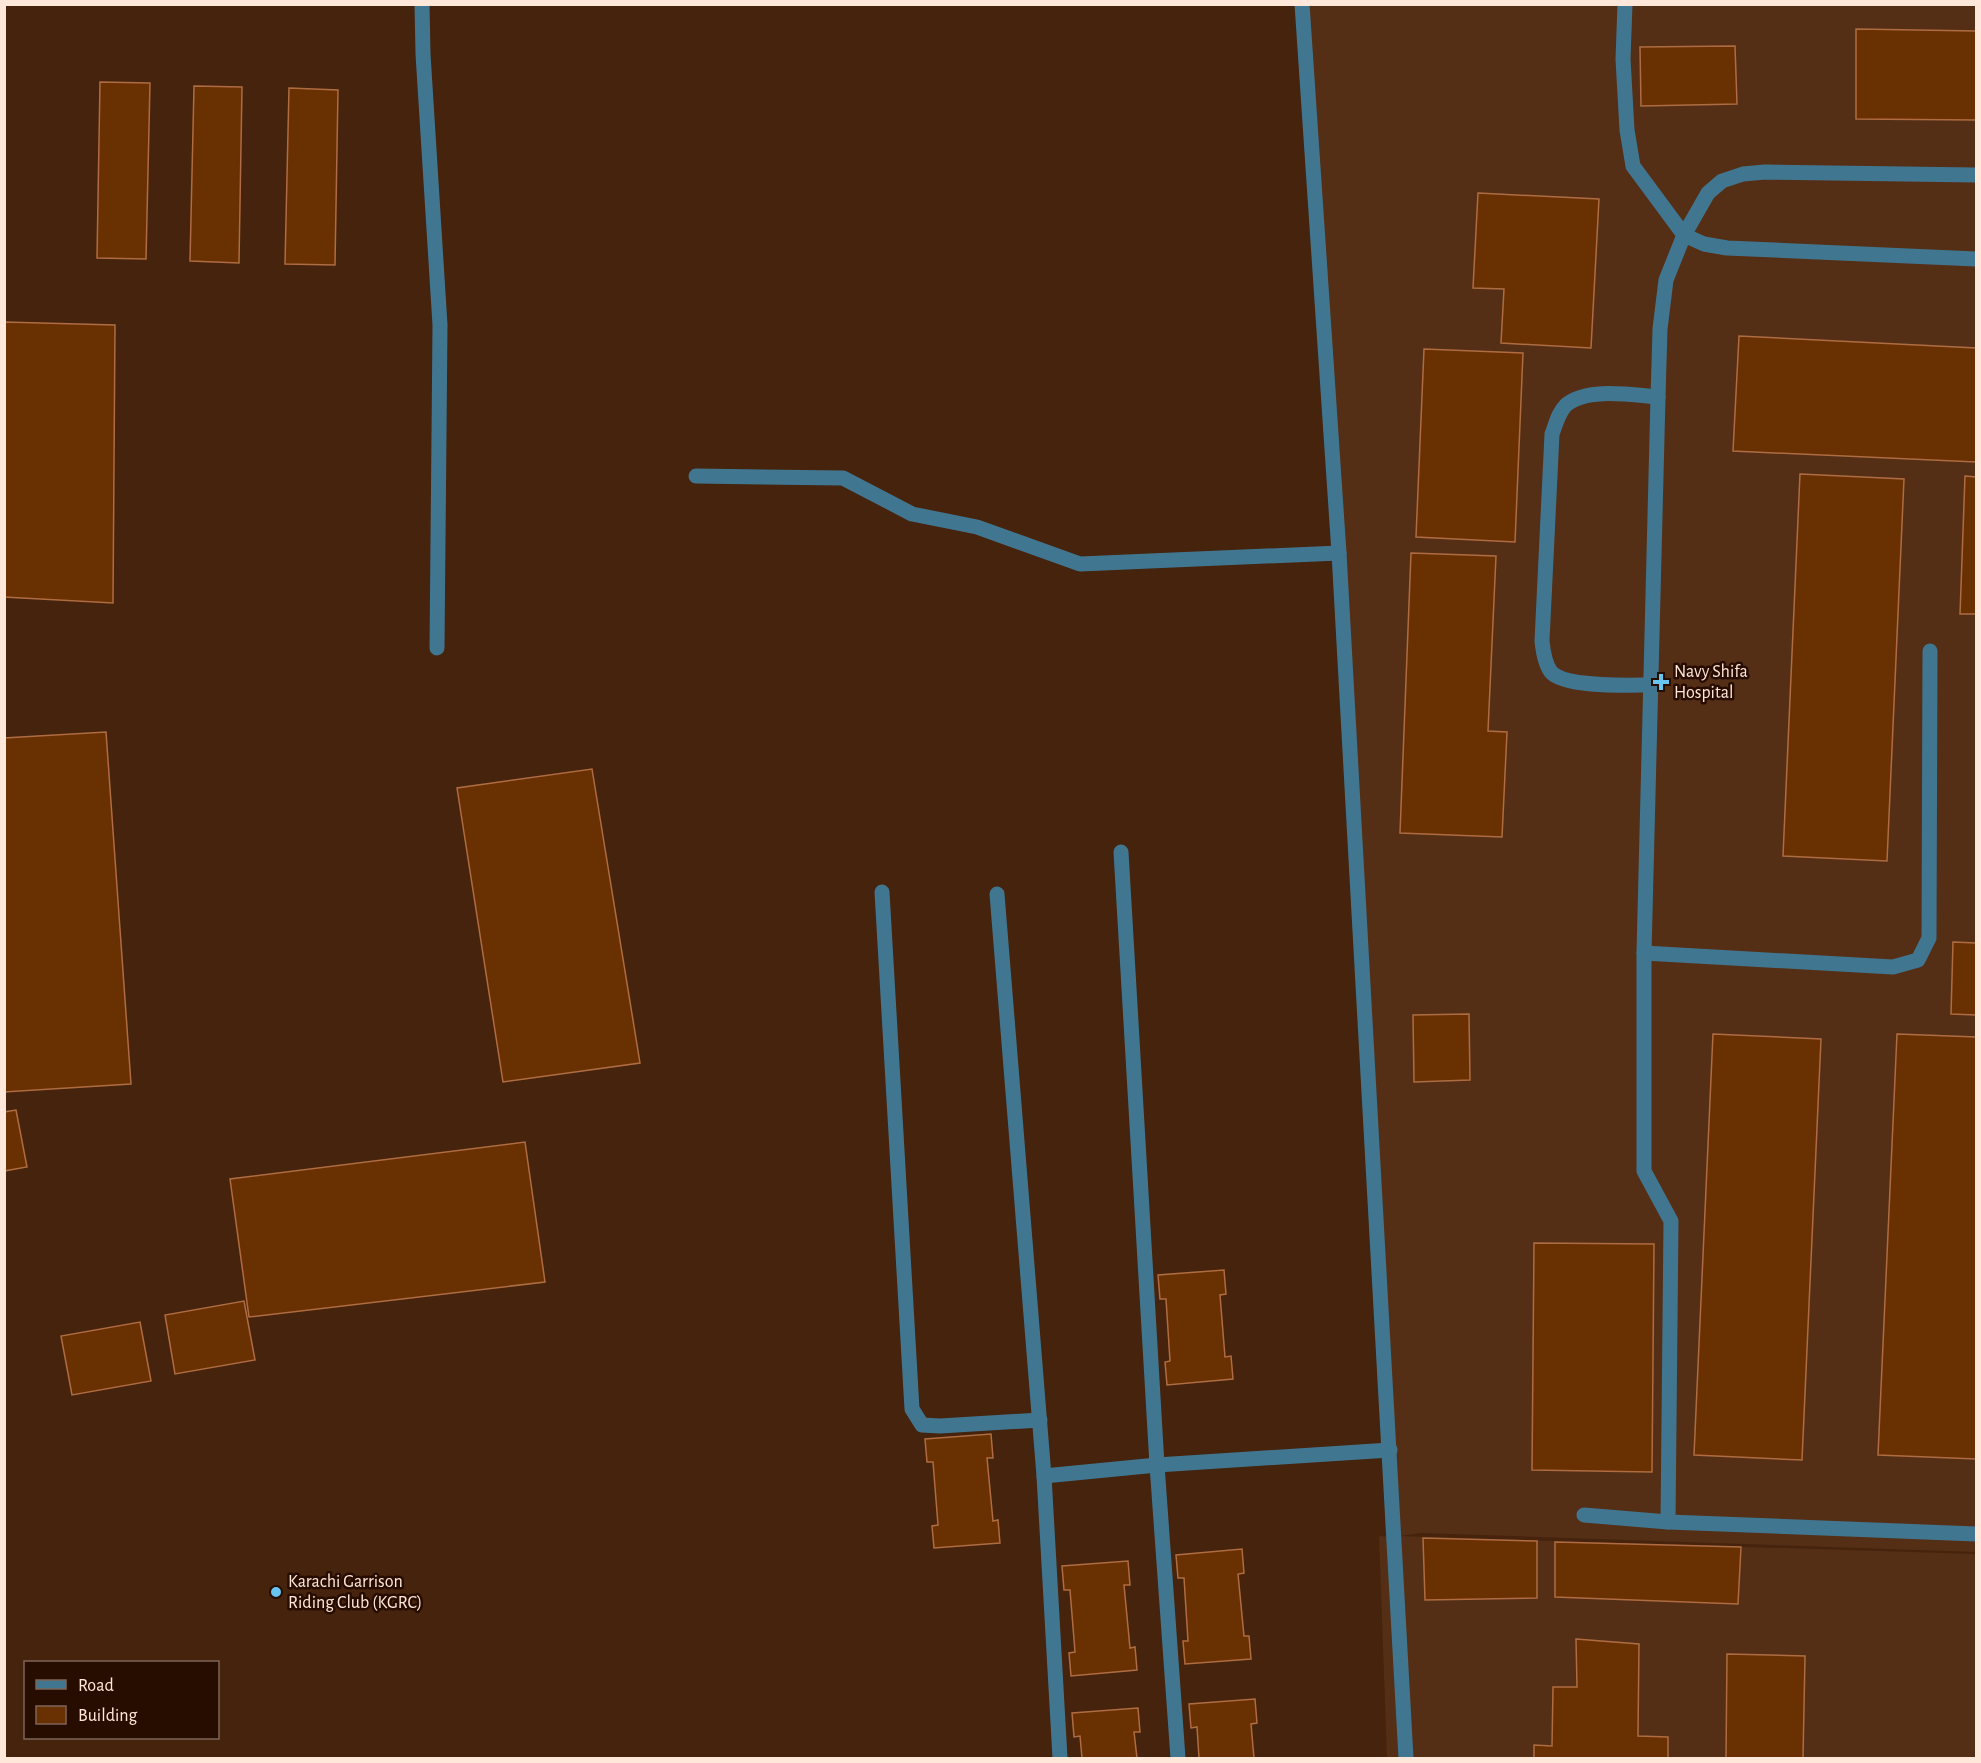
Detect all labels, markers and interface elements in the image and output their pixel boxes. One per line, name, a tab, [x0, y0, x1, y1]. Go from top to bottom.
place label: Navy Shifa Hospital	[1674, 663, 1748, 702]
marker: Navy Shifa Hospital	[1652, 673, 1670, 691]
place label: Karachi Garrison Riding Club (KGRC)	[288, 1573, 422, 1612]
marker: Karachi Garrison Riding Club (KGRC)	[269, 1585, 283, 1599]
legend	[24, 1661, 219, 1739]
text: Road	[78, 1677, 114, 1695]
text: Building	[78, 1707, 138, 1725]

